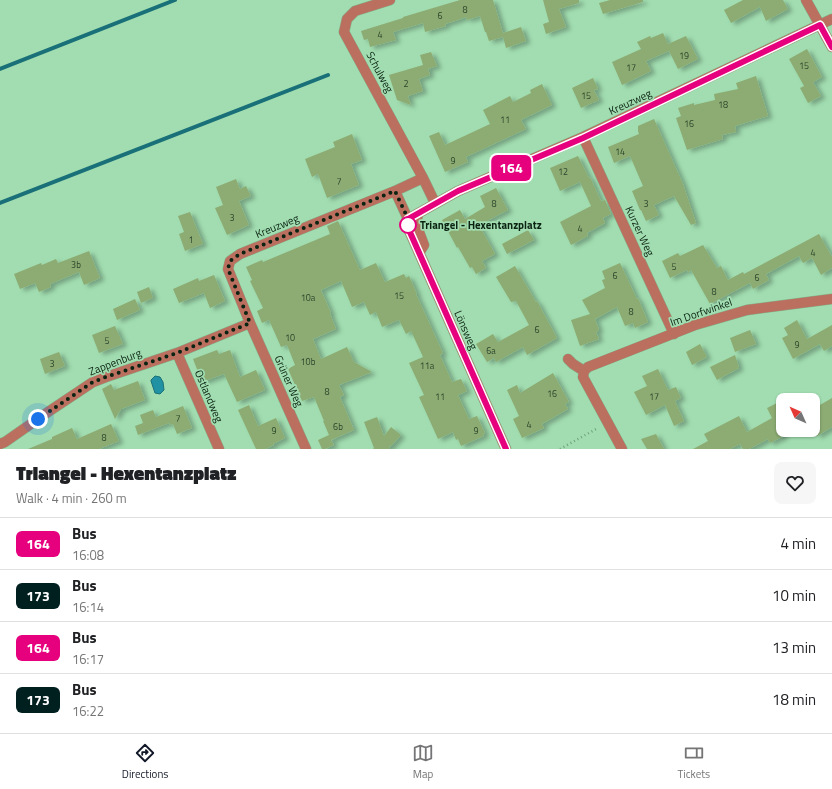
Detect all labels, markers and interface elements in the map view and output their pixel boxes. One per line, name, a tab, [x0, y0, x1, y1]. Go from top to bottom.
house number: 8	[462, 3, 468, 16]
house number: 6	[437, 9, 443, 22]
house number: 4	[377, 28, 383, 41]
street label: Schulweg	[362, 49, 398, 96]
house number: 19	[679, 49, 689, 62]
house number: 15	[799, 59, 809, 72]
house number: 17	[626, 61, 636, 74]
house number: 2	[403, 77, 409, 90]
street label: Kreuzweg	[606, 85, 654, 119]
house number: 15	[581, 89, 591, 102]
house number: 18	[718, 98, 728, 111]
house number: 11	[500, 113, 510, 126]
house number: 16	[684, 117, 694, 130]
house number: 14	[615, 145, 625, 158]
house number: 9	[450, 154, 456, 167]
line badge: 164	[488, 155, 534, 181]
text: 164	[499, 157, 523, 178]
house number: 12	[558, 165, 568, 178]
house number: 7	[336, 175, 342, 188]
house number: 8	[491, 197, 497, 210]
house number: 3	[643, 197, 649, 210]
street label: Kurzer Weg	[621, 203, 659, 259]
street label: Kreuzweg	[253, 210, 302, 242]
house number: 3	[229, 211, 235, 224]
marker: Triangel - Hexentanzplatz	[399, 216, 417, 234]
place label: Triangel - Hexentanzplatz	[420, 217, 542, 233]
house number: 4	[577, 222, 583, 235]
house number: 1	[188, 233, 194, 246]
house number: 4	[810, 246, 816, 259]
house number: 3b	[71, 258, 81, 271]
house number: 5	[671, 260, 677, 273]
house number: 6	[612, 269, 618, 282]
house number: 6	[754, 271, 760, 284]
house number: 8	[711, 285, 717, 298]
house number: 15	[394, 289, 404, 302]
house number: 10a	[301, 291, 316, 304]
street label: Im Dorfwinkel	[668, 294, 734, 330]
house number: 8	[628, 305, 634, 318]
street label: Lönsweg	[450, 308, 482, 353]
house number: 6	[534, 323, 540, 336]
house number: 10	[285, 331, 295, 344]
house number: 5	[104, 334, 110, 347]
house number: 9	[794, 338, 800, 351]
street label: Zappenburg	[86, 344, 144, 379]
house number: 6a	[486, 344, 496, 357]
street label: Grüner Weg	[271, 353, 308, 410]
house number: 10b	[301, 355, 316, 368]
house number: 3	[49, 357, 55, 370]
house number: 11a	[420, 359, 435, 372]
street label: Ostlandweg	[191, 367, 227, 425]
house number: 8	[324, 385, 330, 398]
house number: 16	[547, 387, 557, 400]
house number: 11	[435, 390, 445, 403]
house number: 17	[649, 390, 659, 403]
north arrow	[776, 393, 820, 437]
map controls	[776, 393, 820, 437]
your location	[28, 409, 48, 429]
house number: 7	[175, 412, 181, 425]
house number: 4	[526, 418, 532, 431]
house number: 6b	[333, 420, 343, 433]
house number: 9	[271, 424, 277, 437]
house number: 9	[473, 424, 479, 437]
house number: 8	[101, 431, 107, 444]
text: Triangel - Hexentanzplatz	[16, 458, 236, 487]
button: heart	[774, 462, 816, 504]
text: Walk · 4 min · 260 m	[16, 488, 127, 508]
text: Bus	[72, 522, 97, 545]
text: 4 min	[780, 532, 816, 555]
text: 164	[26, 533, 50, 554]
text: 16:08	[72, 545, 104, 565]
text: Bus	[72, 574, 97, 597]
text: 10 min	[772, 584, 816, 607]
text: 173	[26, 585, 50, 606]
text: 16:14	[72, 597, 104, 617]
text: Bus	[72, 626, 97, 649]
text: 13 min	[772, 636, 816, 659]
text: 164	[26, 637, 50, 658]
text: 16:17	[72, 649, 104, 669]
text: Bus	[72, 678, 97, 701]
text: 18 min	[772, 688, 816, 711]
text: 173	[26, 689, 50, 710]
text: 16:22	[72, 701, 104, 721]
tab: Directions	[122, 742, 168, 782]
tab: Map	[412, 742, 434, 782]
tab: Tickets	[678, 742, 710, 782]

